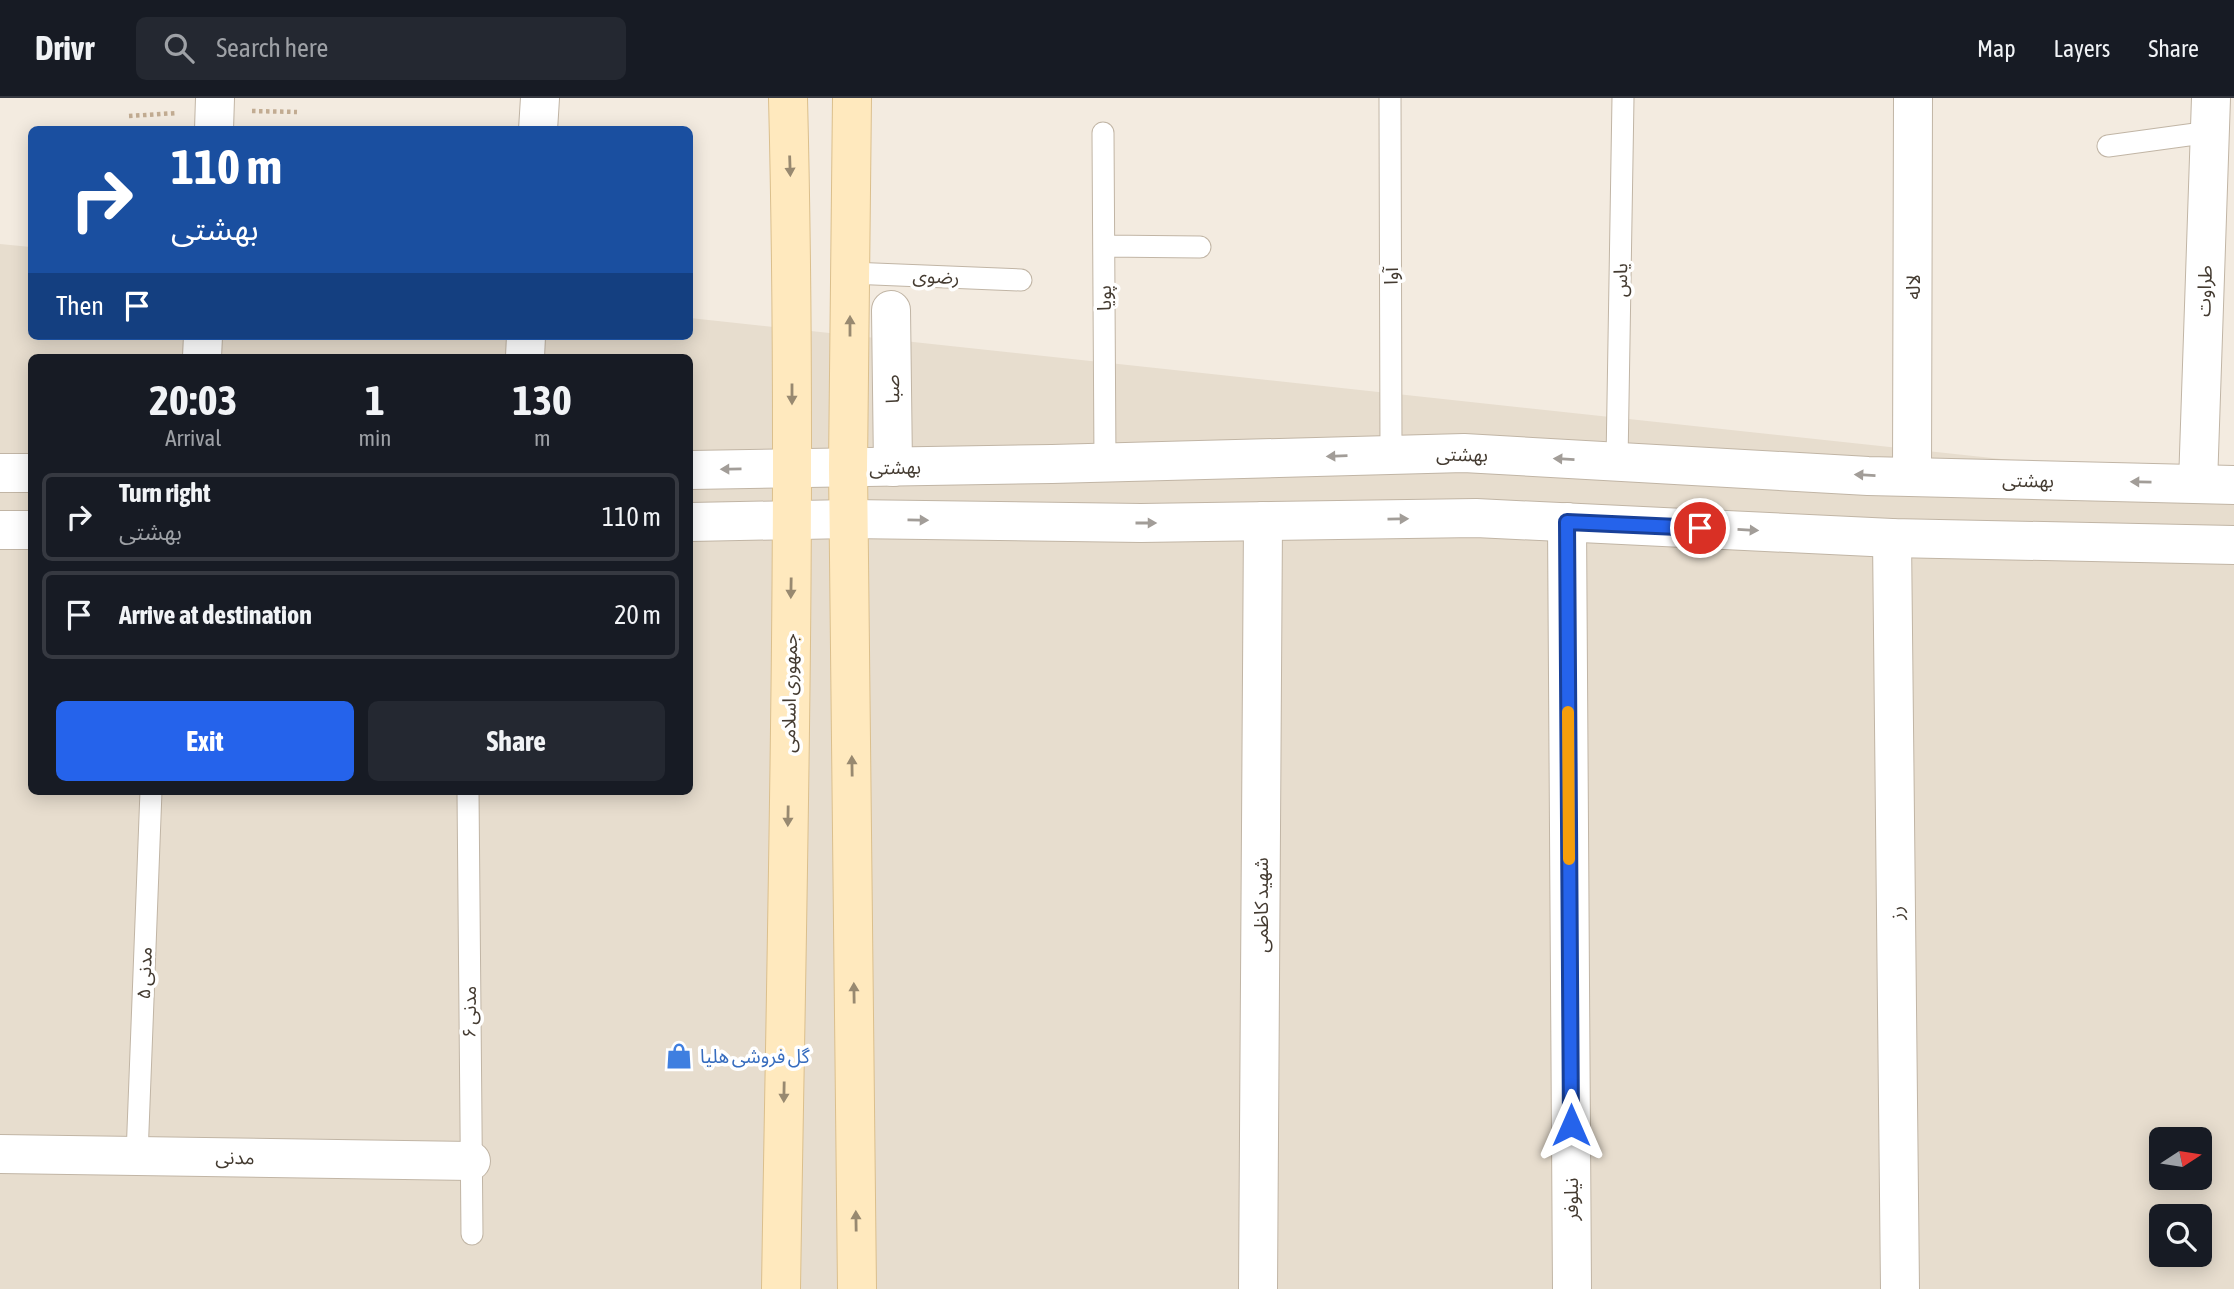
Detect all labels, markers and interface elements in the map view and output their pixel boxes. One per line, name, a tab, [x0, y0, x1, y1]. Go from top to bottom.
search box	[136, 17, 626, 80]
text: Drivr	[35, 29, 94, 67]
icon: search	[160, 29, 198, 67]
text: Search here	[216, 33, 328, 63]
text: Map	[1977, 35, 2016, 62]
text: Layers	[2054, 35, 2110, 62]
text: Share	[2148, 35, 2199, 62]
text: 110 m	[171, 138, 282, 194]
icon: right	[56, 154, 147, 245]
one-way arrow	[784, 155, 795, 177]
text: بهشتی	[171, 210, 259, 247]
street label: یاس	[1609, 263, 1632, 297]
street label: رضوی	[912, 264, 960, 289]
street label: طراوت	[2192, 265, 2217, 317]
street label: آوا	[1380, 266, 1403, 285]
street label: لاله	[1902, 274, 1924, 300]
street label: پویا	[1093, 285, 1117, 311]
icon: arrive	[118, 287, 156, 325]
text: Then	[56, 291, 104, 321]
one-way arrow	[844, 314, 856, 336]
street label: صبا	[881, 374, 903, 404]
text: 20:03	[149, 376, 237, 424]
text: 1	[365, 376, 385, 424]
text: 130	[513, 376, 572, 424]
one-way arrow	[786, 383, 798, 405]
text: Arrival	[165, 425, 221, 451]
text: min	[358, 425, 391, 451]
text: m	[534, 425, 551, 451]
street label: بهشتی	[1436, 443, 1488, 466]
one-way arrow	[1326, 450, 1348, 462]
one-way arrow	[1553, 453, 1575, 464]
street label: بهشتی	[869, 456, 921, 479]
one-way arrow	[720, 464, 742, 475]
street label: بهشتی	[2002, 469, 2054, 492]
one-way arrow	[1854, 470, 1876, 481]
one-way arrow	[2130, 477, 2152, 488]
text: Turn right	[119, 478, 210, 508]
icon: right	[60, 498, 98, 536]
pin	[1670, 498, 1730, 558]
text: 110 m	[602, 502, 661, 532]
icon: arrive	[1681, 509, 1719, 547]
one-way arrow	[1387, 513, 1409, 525]
one-way arrow	[908, 514, 930, 526]
one-way arrow	[1135, 517, 1157, 529]
text: بهشتی	[119, 519, 182, 545]
one-way arrow	[1737, 525, 1759, 536]
one-way arrow	[785, 578, 796, 600]
icon: arrive	[60, 596, 98, 634]
text: Arrive at destination	[119, 600, 312, 630]
text: 20 m	[614, 600, 661, 630]
street label: جمهوری اسلامی	[777, 633, 802, 753]
button: Exit	[56, 701, 354, 781]
button: Share	[368, 701, 665, 781]
one-way arrow	[846, 755, 858, 777]
one-way arrow	[782, 805, 794, 827]
street label: شهید کاظمی	[1250, 857, 1273, 953]
street label: رز	[1885, 906, 1908, 921]
street label: مدنی ۵	[132, 946, 157, 1000]
one-way arrow	[848, 982, 860, 1004]
street label: مدنی ۶	[458, 986, 481, 1038]
shop icon: گل فروشی هلیا	[664, 1041, 694, 1071]
place label: گل فروشی هلیا	[700, 1045, 811, 1068]
one-way arrow	[778, 1082, 790, 1104]
position arrow	[1534, 1088, 1608, 1162]
north arrow	[2149, 1127, 2212, 1190]
map controls	[2149, 1127, 2212, 1267]
street label: مدنی	[215, 1146, 255, 1169]
street label: نیلوفر	[1560, 1178, 1583, 1221]
button: search	[2149, 1204, 2212, 1267]
one-way arrow	[850, 1210, 862, 1232]

